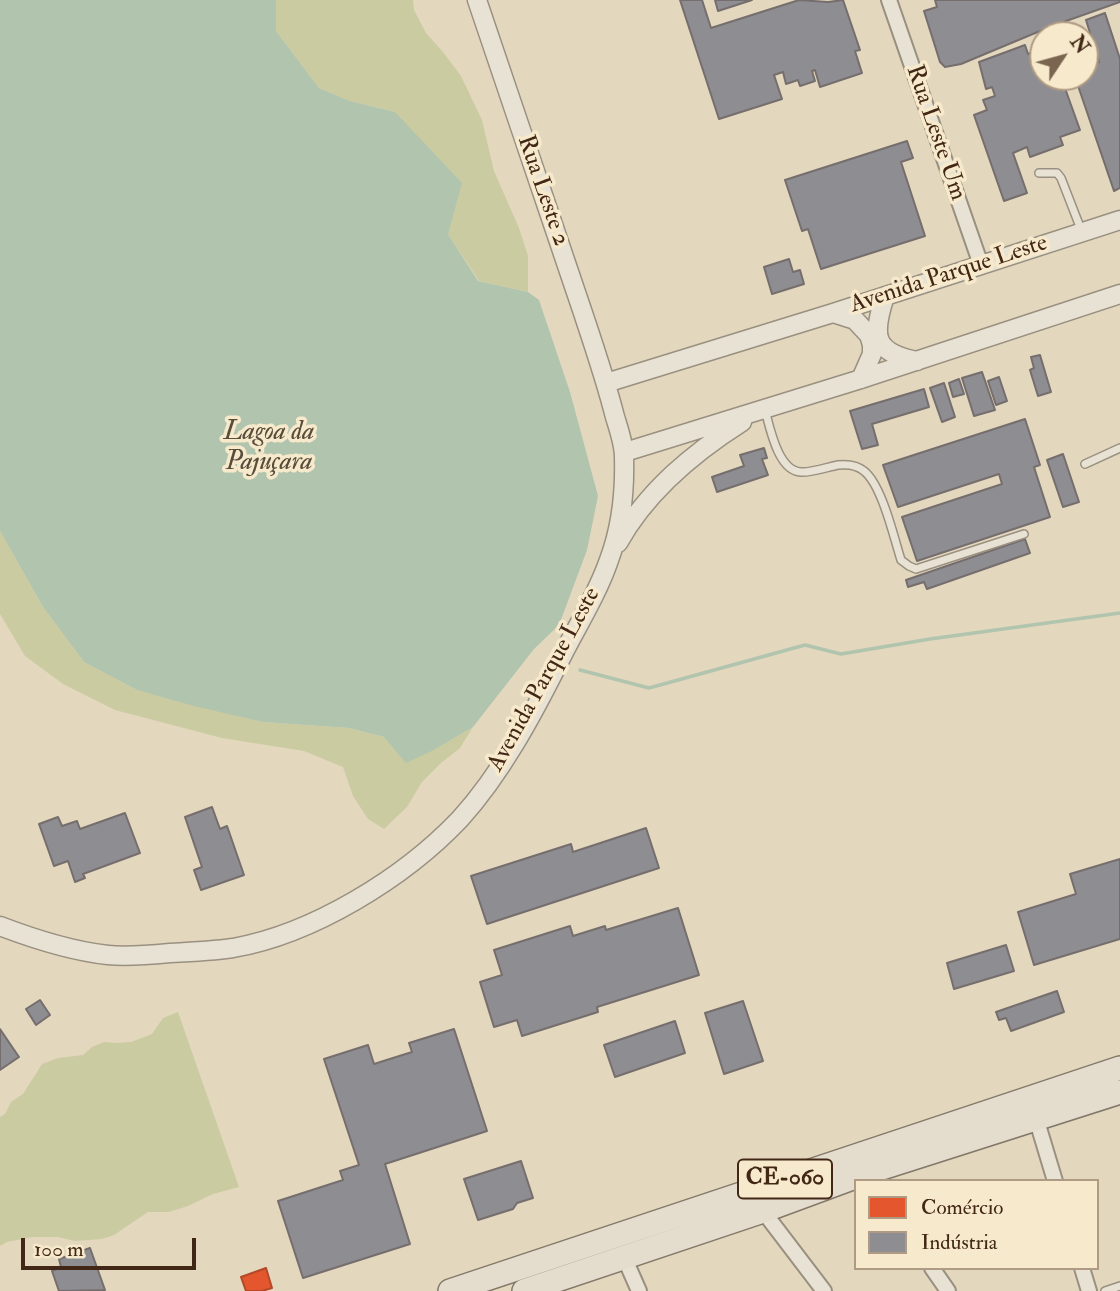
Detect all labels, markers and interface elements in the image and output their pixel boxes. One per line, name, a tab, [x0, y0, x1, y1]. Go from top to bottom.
north arrow	[1029, 21, 1099, 91]
text: N	[1065, 31, 1094, 59]
street label: Rua Leste Um	[898, 62, 972, 204]
street label: Rua Leste 2	[510, 132, 574, 250]
street label: Avenida Parque Leste	[847, 229, 1051, 321]
water label: Lagoa da Pajuçara	[224, 417, 314, 478]
street label: Avenida Parque Leste	[482, 583, 608, 777]
road number: CE-060	[738, 1160, 832, 1198]
legend	[854, 1179, 1099, 1270]
text: Comércio	[921, 1194, 1003, 1221]
scale bar	[24, 1224, 200, 1268]
text: Indústria	[921, 1229, 998, 1256]
text: 100 m	[34, 1236, 84, 1263]

